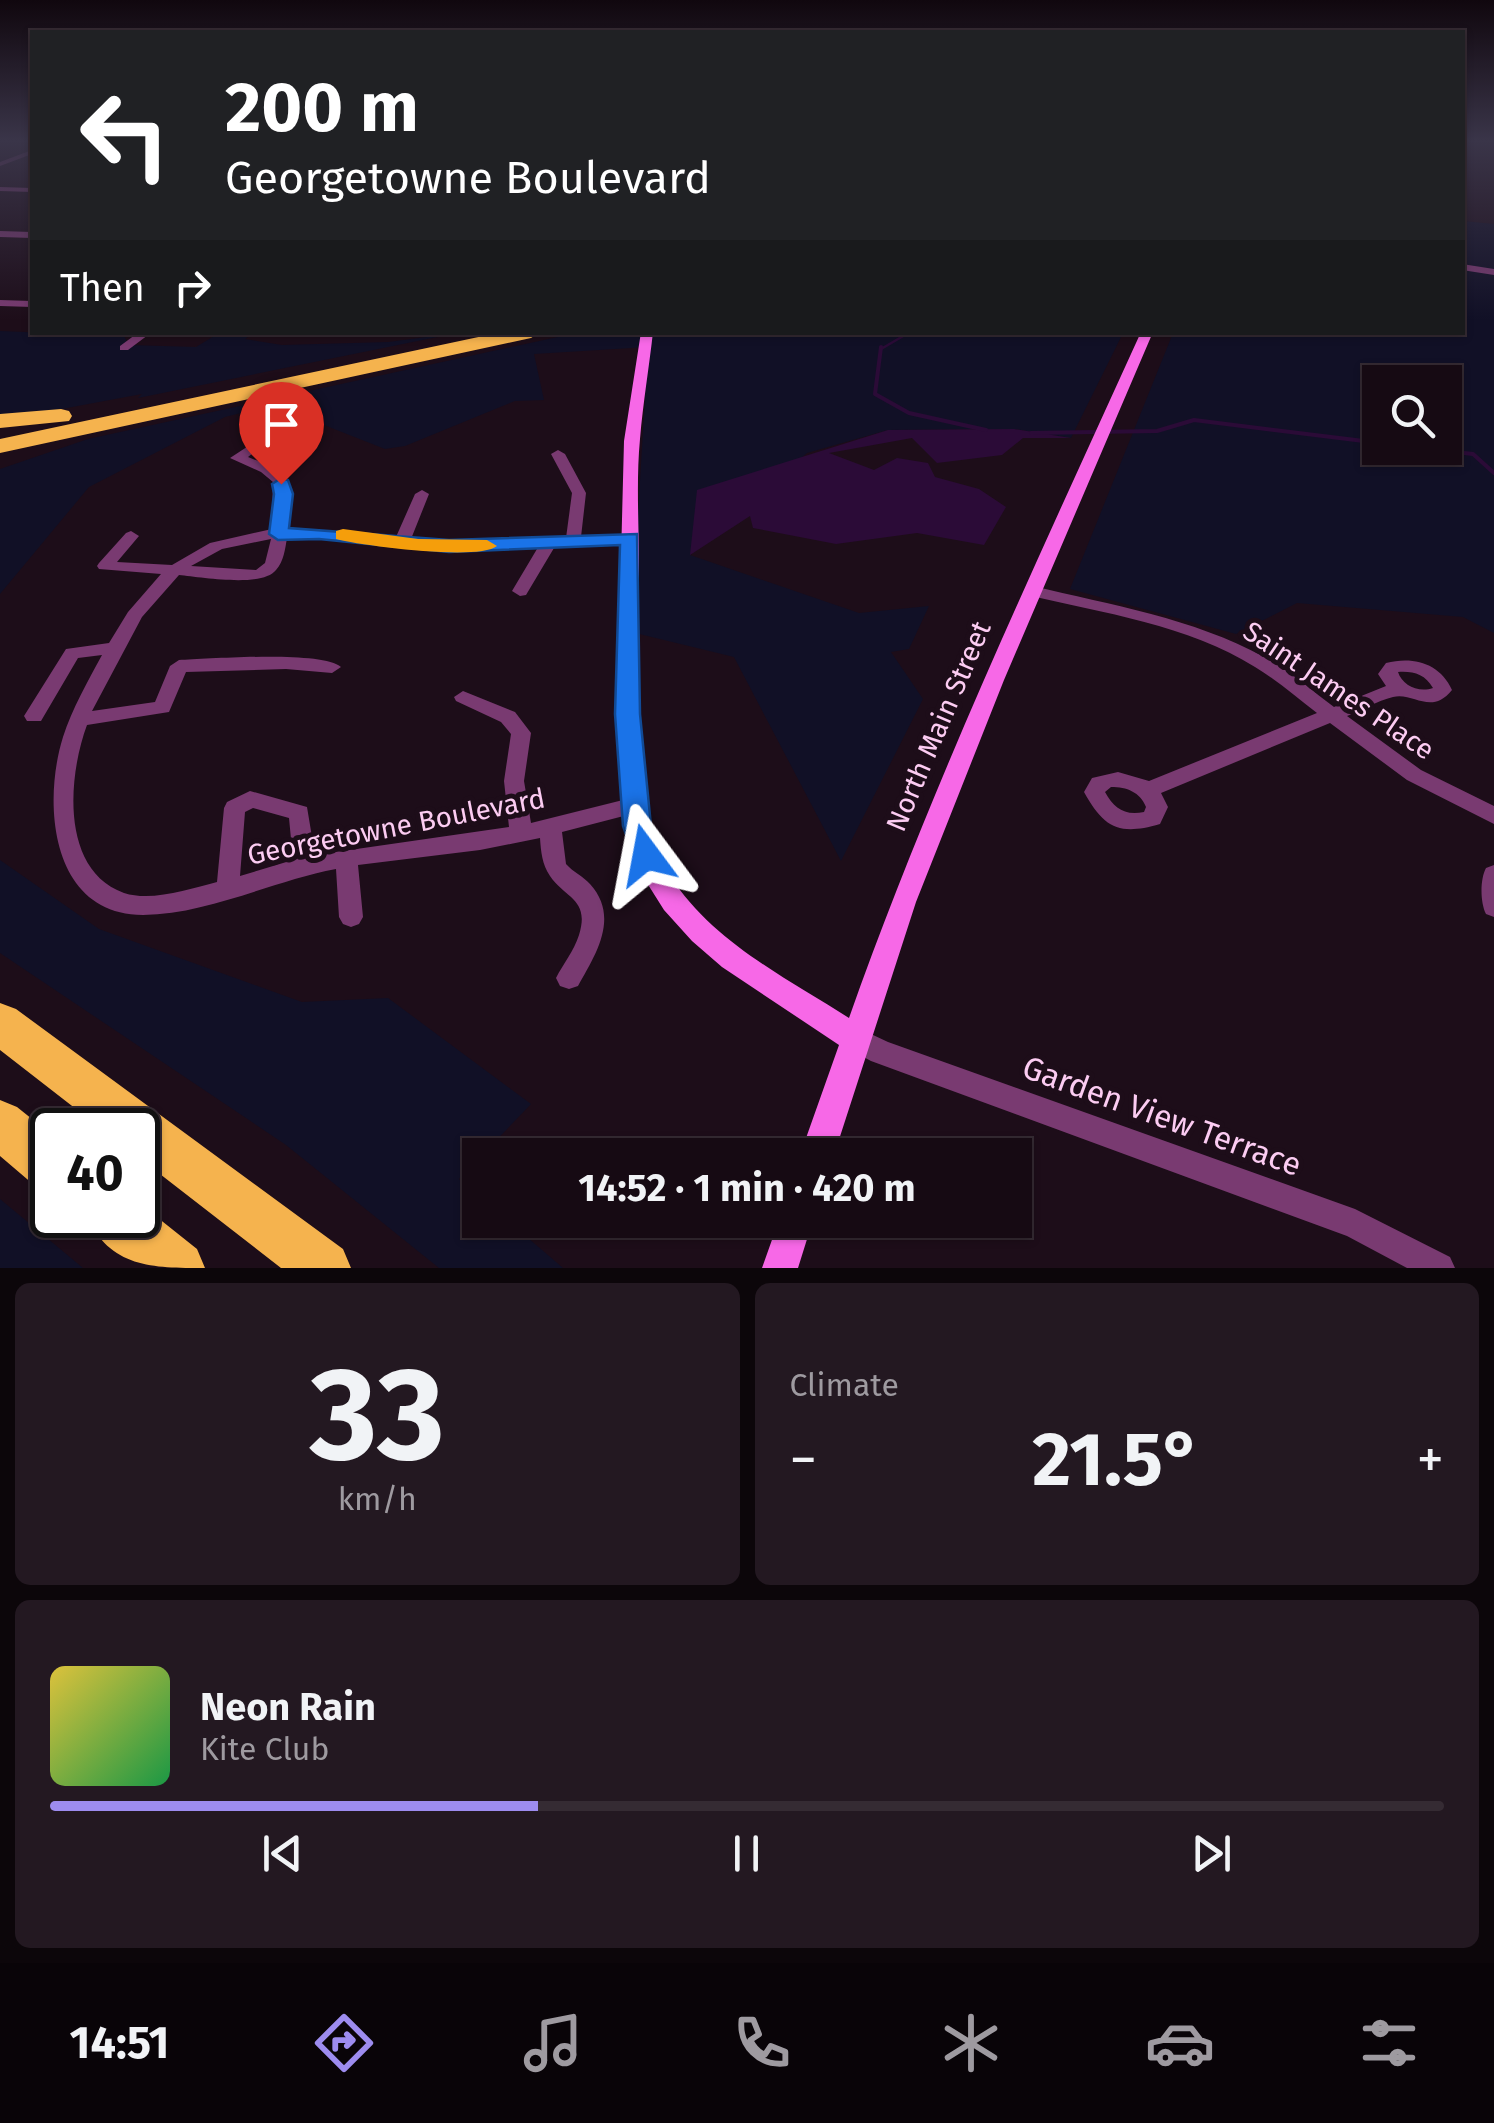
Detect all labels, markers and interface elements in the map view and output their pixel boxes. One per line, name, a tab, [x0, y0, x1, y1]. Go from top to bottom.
text: 200 m	[225, 66, 419, 150]
icon: left	[60, 70, 190, 200]
text: Georgetowne Boulevard	[225, 151, 711, 205]
icon: right	[165, 260, 220, 315]
text: Then	[60, 265, 145, 311]
map controls	[1362, 365, 1462, 465]
button: search	[1362, 365, 1462, 465]
pin	[239, 382, 324, 485]
icon: arrive	[254, 397, 309, 452]
street label: Saint James Place	[1237, 614, 1440, 767]
street label: North Main Street	[879, 615, 998, 836]
street label: Georgetowne Boulevard	[245, 781, 548, 872]
position arrow	[594, 803, 698, 907]
street label: Garden View Terrace	[1017, 1048, 1307, 1184]
speed limit sign: 40	[30, 1108, 160, 1238]
text: 14:52 · 1 min · 420 m	[578, 1165, 916, 1211]
text: 33	[310, 1337, 445, 1493]
text: Climate	[790, 1366, 899, 1404]
text: 21.5°	[1032, 1415, 1201, 1505]
text: −	[790, 1427, 817, 1493]
text: +	[1417, 1427, 1444, 1493]
text: km/h	[338, 1480, 417, 1518]
text: Neon Rain	[200, 1684, 376, 1730]
text: Kite Club	[200, 1730, 329, 1768]
icon: previous	[255, 1826, 310, 1881]
icon: pause	[719, 1826, 774, 1881]
icon: next	[1184, 1826, 1239, 1881]
icon: directions	[309, 2008, 379, 2078]
icon: music	[518, 2008, 588, 2078]
icon: phone	[727, 2008, 797, 2078]
icon: climate	[936, 2008, 1006, 2078]
icon: car	[1145, 2008, 1215, 2078]
icon: filters	[1354, 2008, 1424, 2078]
text: 14:51	[70, 2016, 169, 2070]

